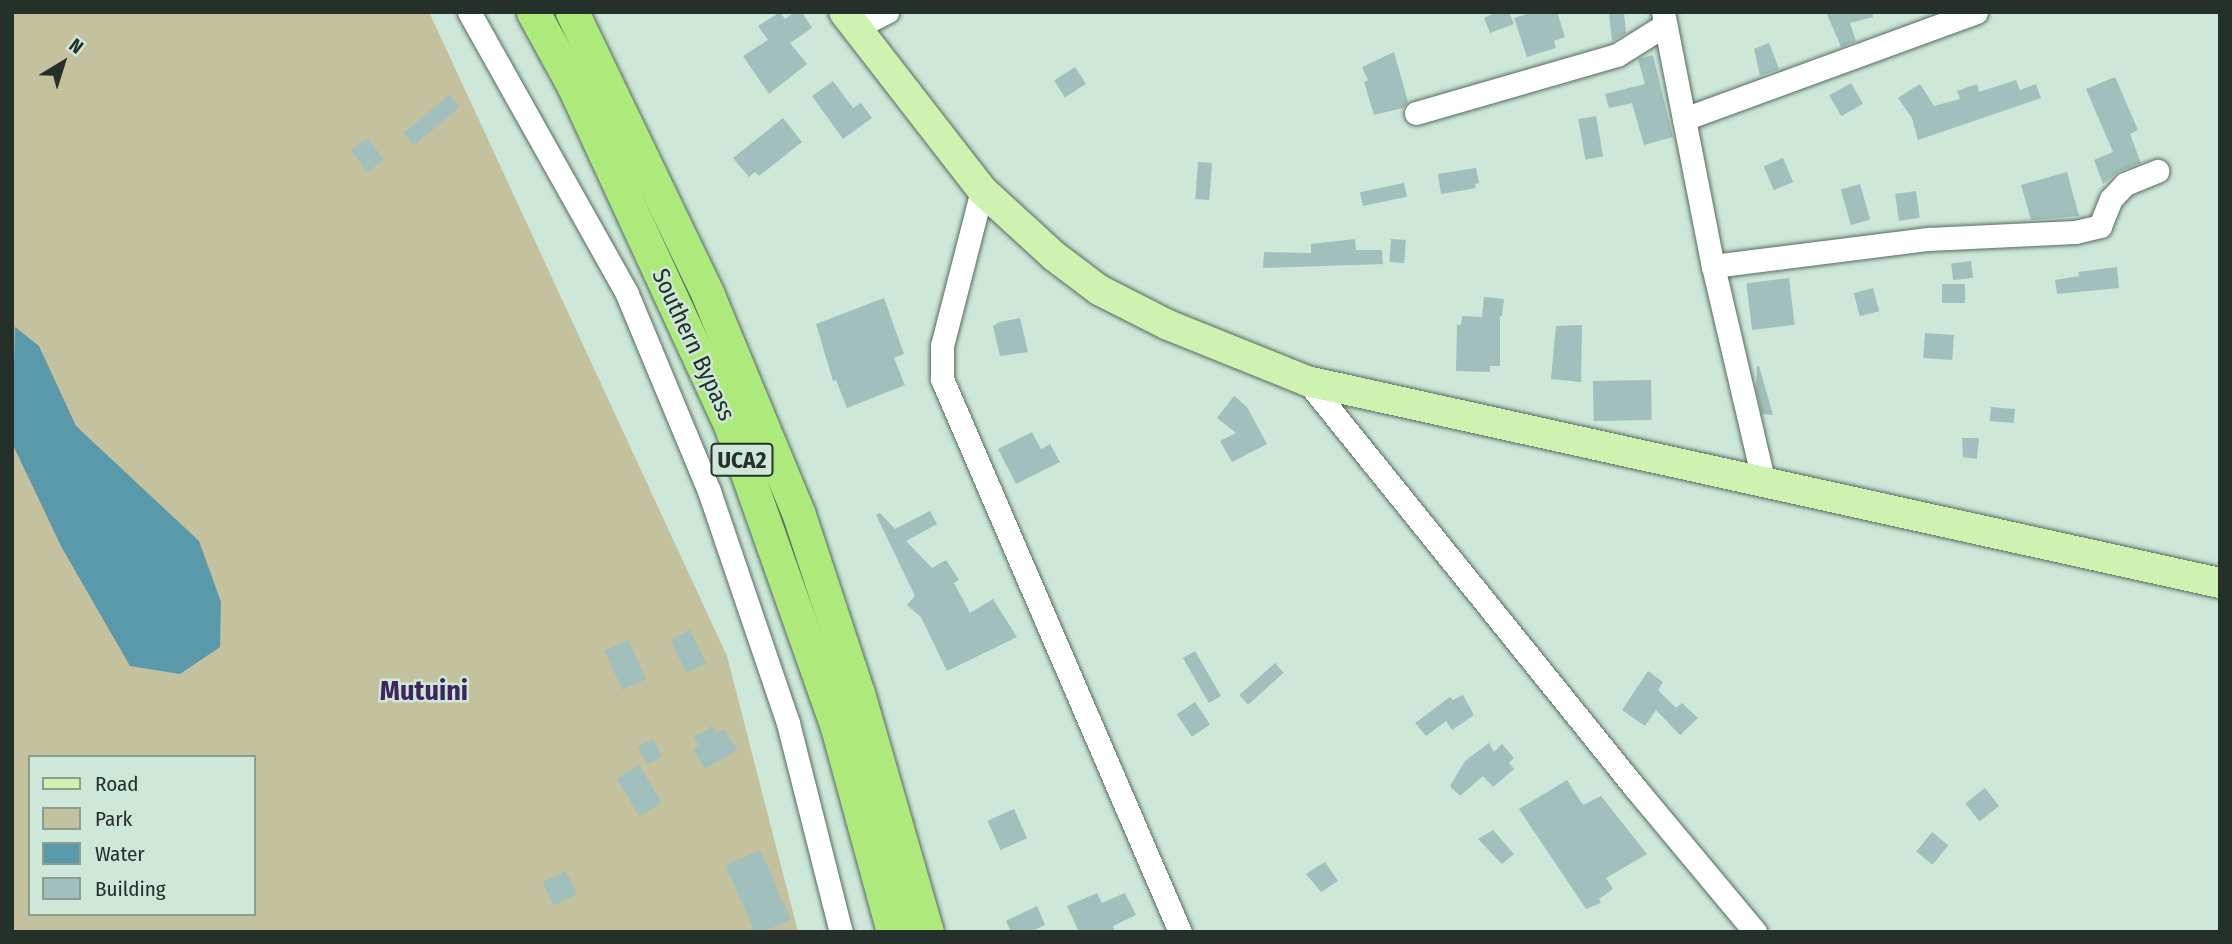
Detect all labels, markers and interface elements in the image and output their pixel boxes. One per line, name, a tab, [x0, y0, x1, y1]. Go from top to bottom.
north arrow	[28, 28, 98, 98]
text: N	[65, 33, 88, 59]
street label: Southern Bypass	[645, 264, 741, 426]
road number: UCA2	[709, 440, 775, 480]
district label: Mutuini	[380, 674, 468, 708]
legend	[28, 755, 256, 916]
text: Road	[95, 771, 139, 797]
text: Park	[95, 806, 132, 832]
text: Water	[95, 841, 145, 867]
text: Building	[95, 876, 166, 902]

